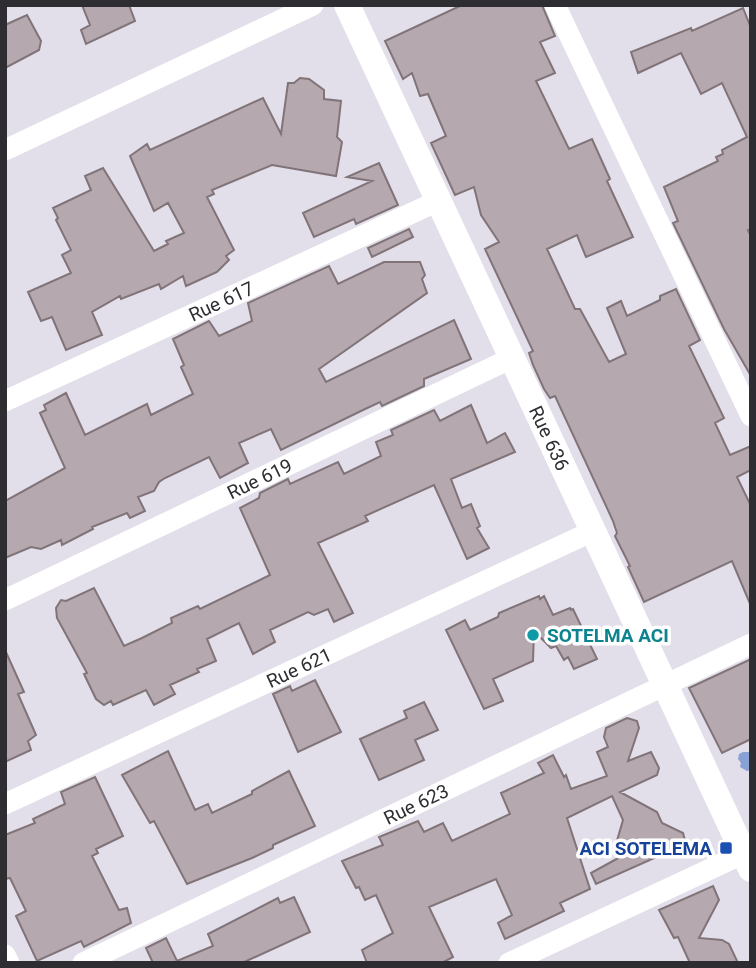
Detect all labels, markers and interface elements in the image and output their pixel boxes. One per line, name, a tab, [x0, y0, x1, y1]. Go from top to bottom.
street label: Rue 617	[185, 277, 257, 327]
street label: Rue 636	[524, 402, 574, 474]
street label: Rue 619	[224, 454, 296, 504]
place label: SOTELMA ACI	[547, 624, 669, 647]
marker: SOTELMA ACI	[525, 627, 541, 643]
street label: Rue 621	[263, 643, 335, 693]
street label: Rue 623	[380, 779, 452, 830]
place label: ACI SOTELEMA	[580, 837, 712, 860]
marker: ACI SOTELEMA	[718, 840, 734, 856]

